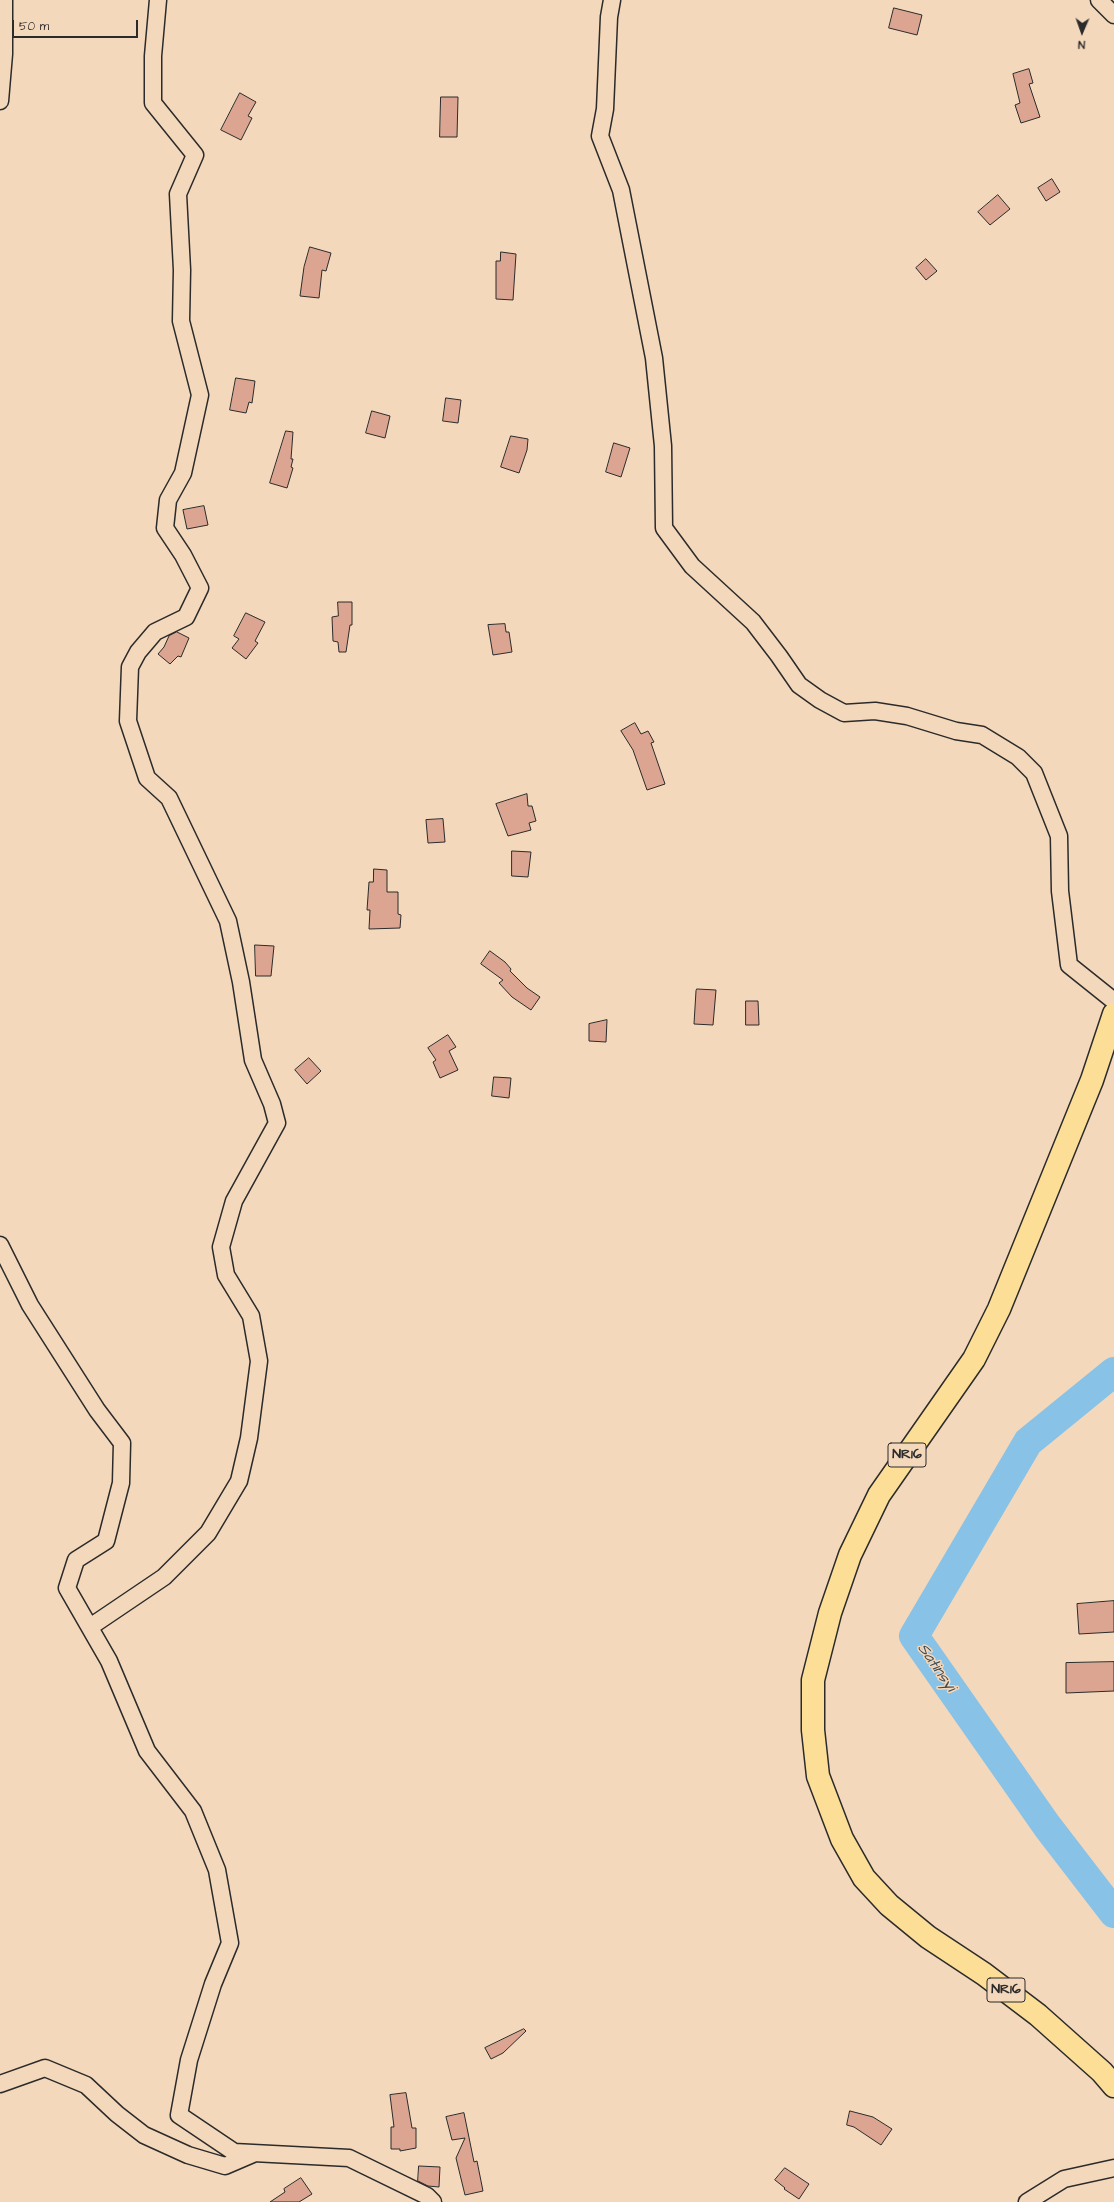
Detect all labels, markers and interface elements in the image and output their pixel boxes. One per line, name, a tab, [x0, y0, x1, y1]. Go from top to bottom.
scale bar	[14, 12, 140, 38]
north arrow	[1062, 12, 1102, 52]
text: 50 m	[19, 18, 49, 35]
text: N	[1078, 37, 1085, 52]
road number: NR16	[888, 1443, 926, 1467]
water label: Satinsyi	[912, 1640, 960, 1696]
road number: NR16	[987, 1978, 1025, 2002]

